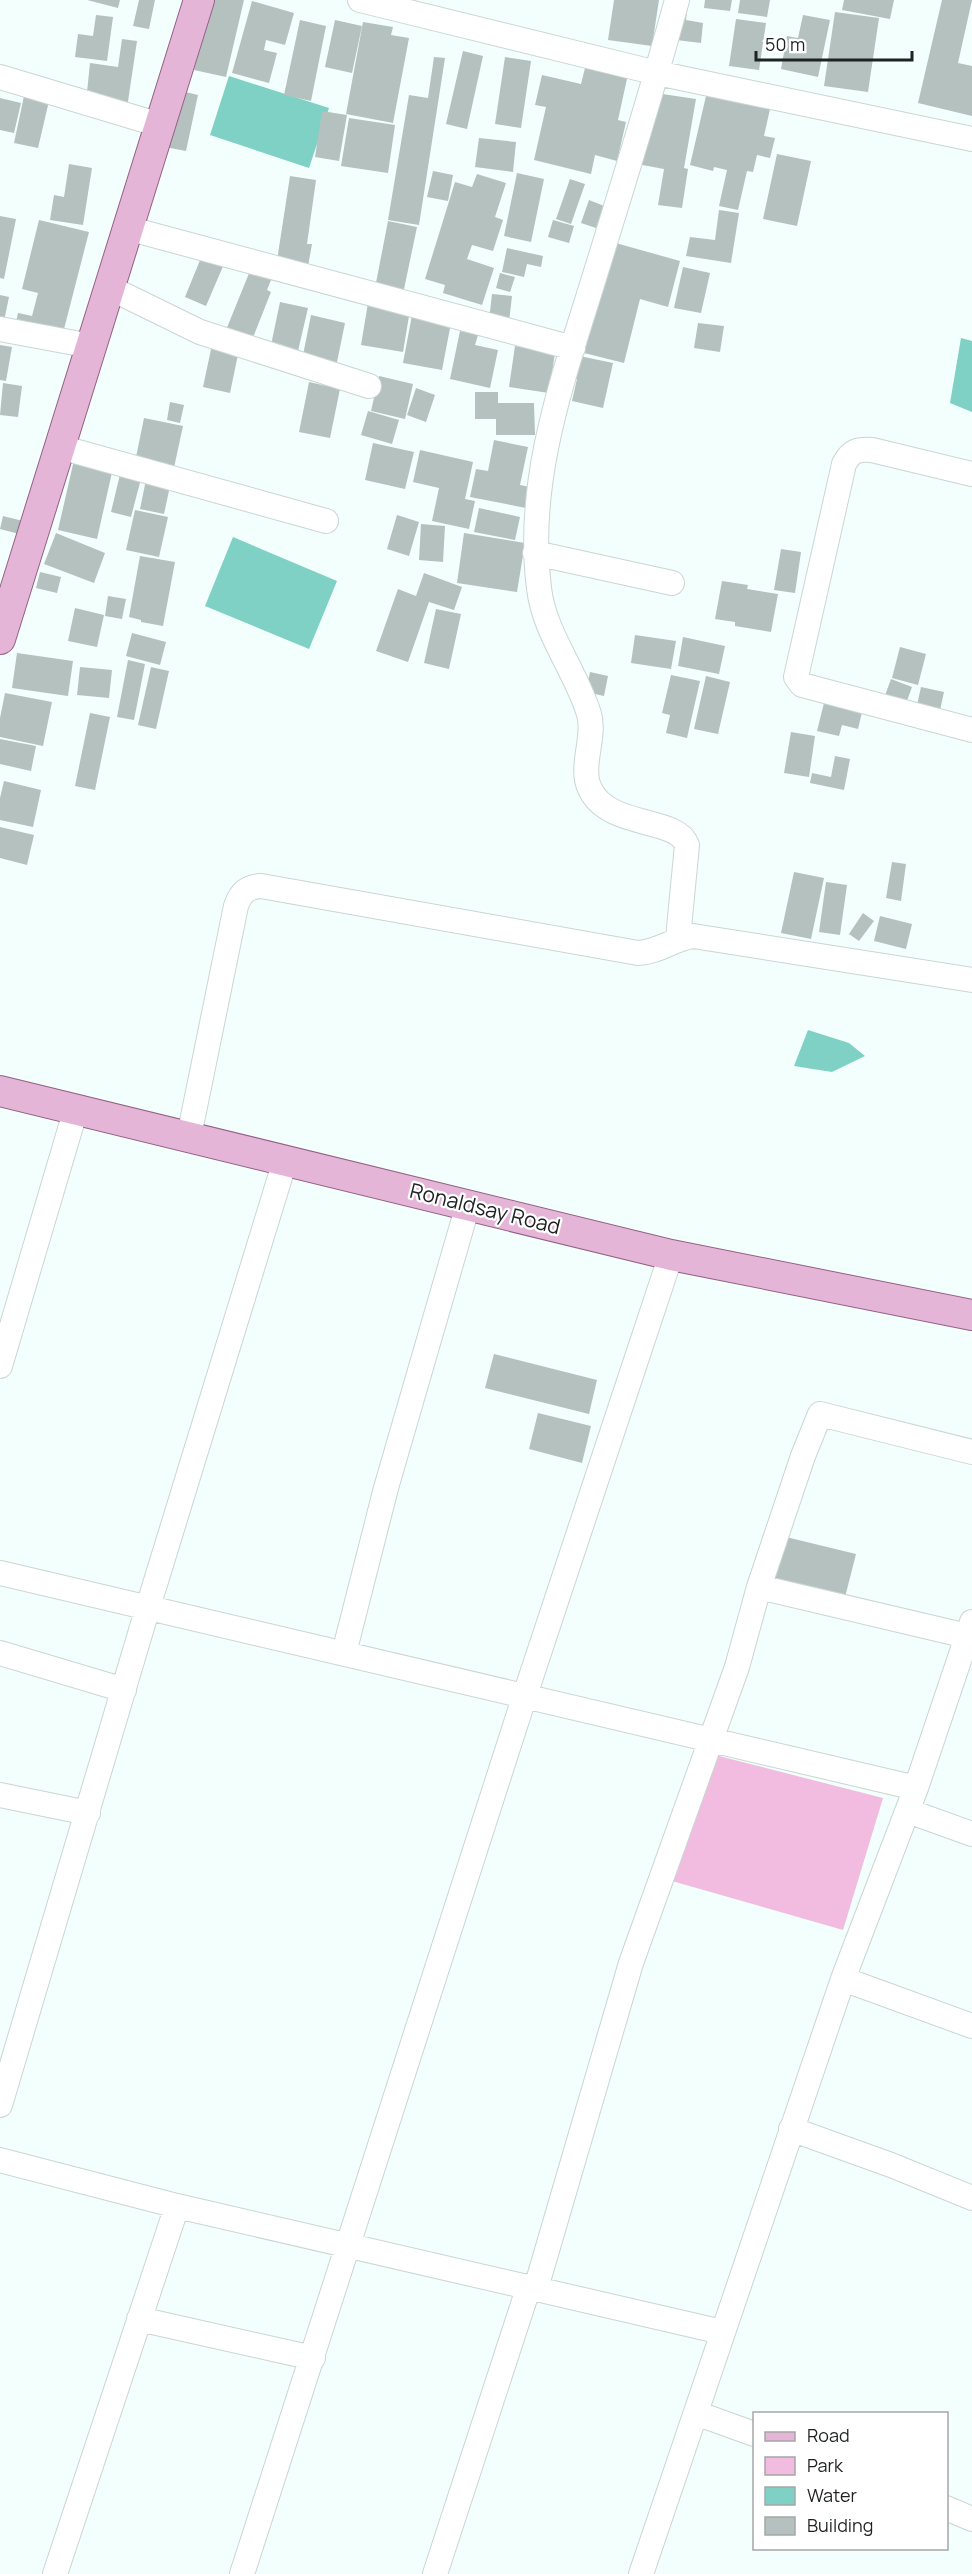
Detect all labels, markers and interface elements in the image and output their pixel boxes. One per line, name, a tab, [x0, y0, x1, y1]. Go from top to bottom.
scale bar	[756, 24, 912, 62]
text: 50 m	[765, 32, 805, 56]
street label: Ronaldsay Road	[407, 1176, 563, 1240]
legend	[753, 2412, 948, 2550]
text: Road	[807, 2423, 850, 2447]
text: Park	[807, 2453, 844, 2477]
text: Water	[807, 2483, 857, 2507]
text: Building	[807, 2513, 873, 2537]

